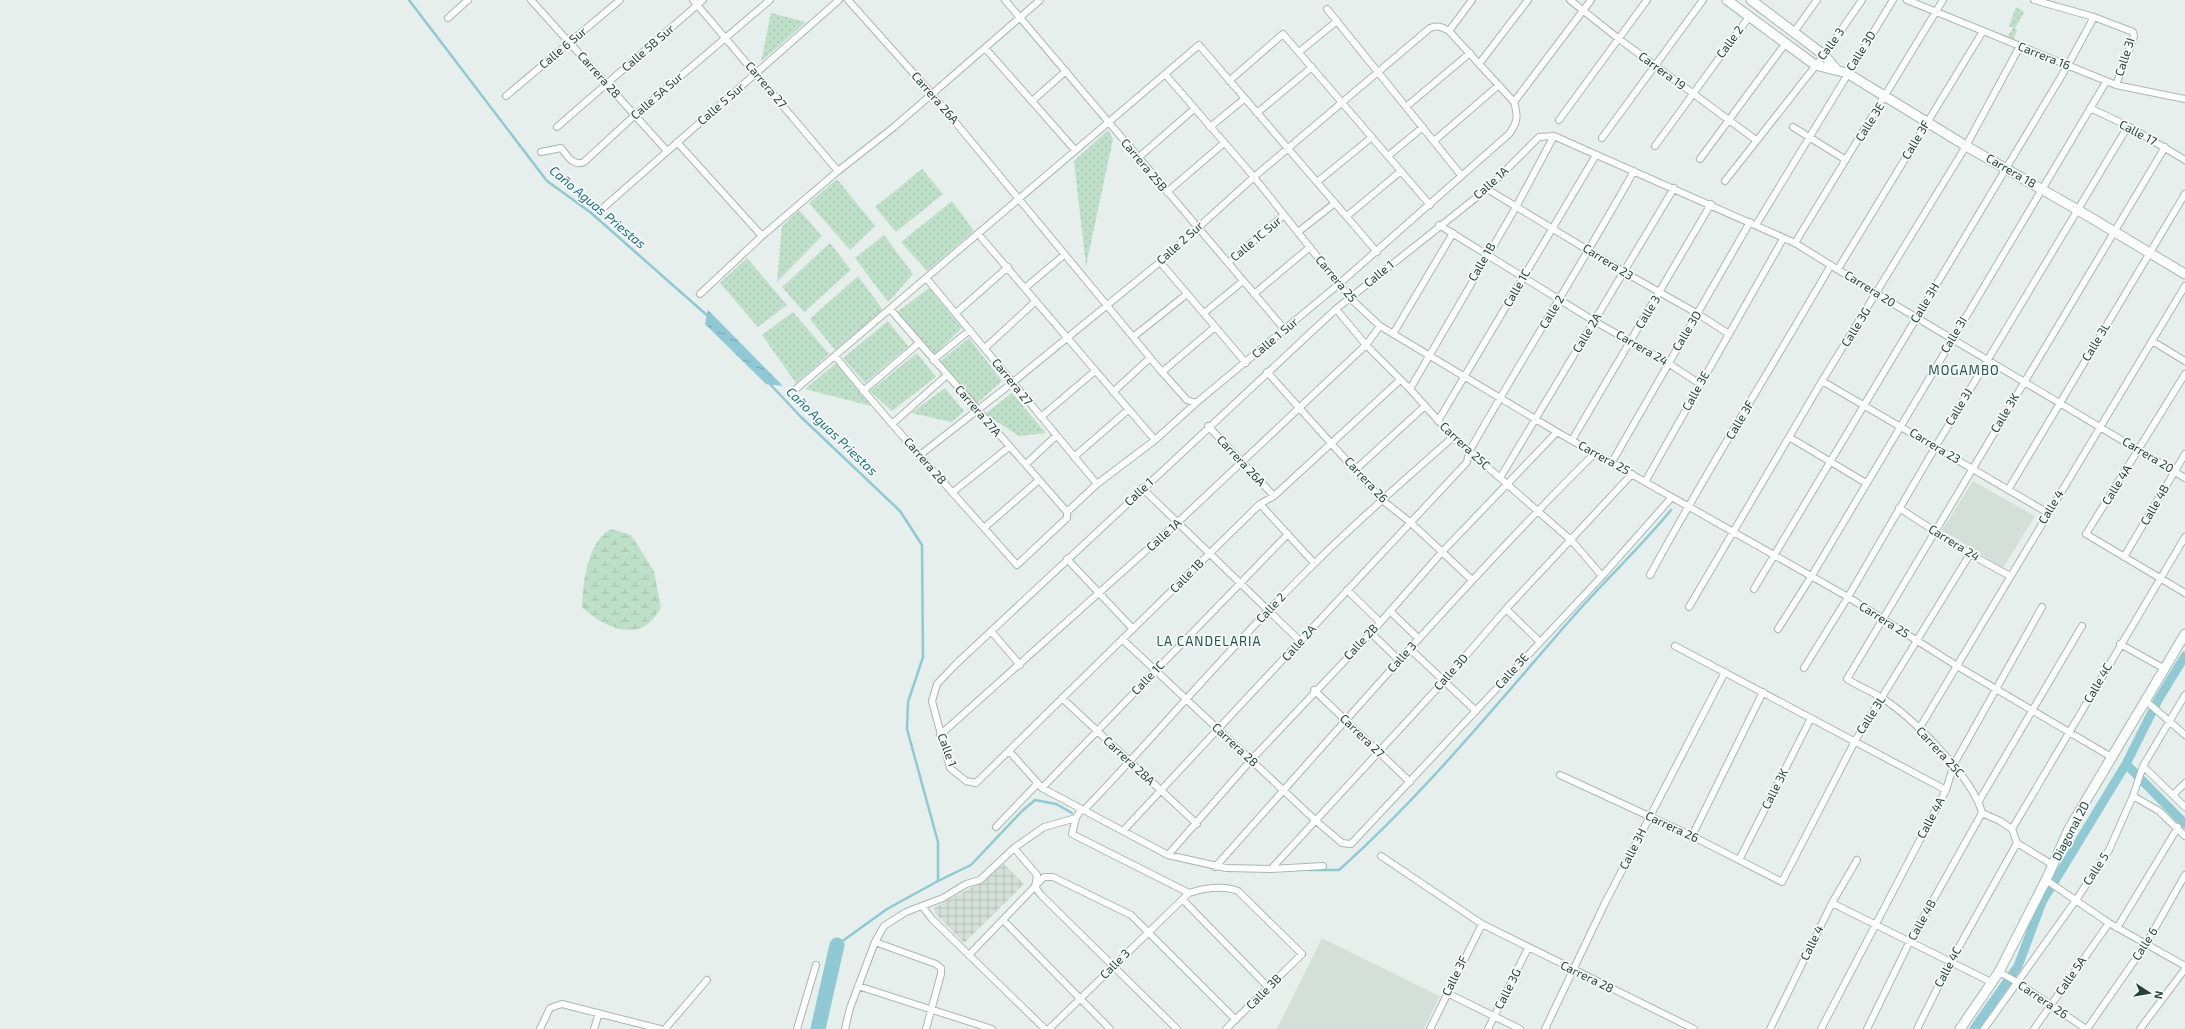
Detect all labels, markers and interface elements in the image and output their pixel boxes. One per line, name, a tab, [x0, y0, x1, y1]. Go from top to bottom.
street label: Calle 5B Sur	[618, 21, 676, 74]
street label: Calle 2	[1713, 22, 1746, 60]
street label: Calle 6 Sur	[536, 23, 589, 71]
street label: Calle 3	[1814, 25, 1847, 62]
street label: Calle 3D	[1842, 28, 1878, 73]
street label: Calle 3I	[2111, 36, 2137, 78]
street label: Carrera 16	[2016, 38, 2073, 72]
street label: Carrera 28	[575, 48, 624, 100]
street label: Carrera 19	[1636, 48, 1689, 92]
street label: Carrera 27	[743, 58, 790, 110]
street label: Carrera 26A	[909, 68, 963, 127]
street label: Calle 5A Sur	[627, 69, 685, 122]
street label: Calle 5 Sur	[694, 79, 747, 127]
street label: Calle 3E	[1852, 99, 1887, 143]
street label: Calle 17	[2117, 116, 2160, 148]
street label: Calle 3F	[1898, 117, 1932, 161]
street label: Carrera 25B	[1119, 135, 1171, 193]
street label: Carrera 18	[1984, 150, 2039, 190]
water label: Caño Aguas Priestas	[547, 162, 650, 252]
street label: Calle 1A	[1470, 163, 1511, 201]
street label: Calle 1C Sur	[1227, 213, 1284, 264]
street label: Calle 2 Sur	[1153, 218, 1206, 267]
street label: Calle 1B	[1465, 240, 1498, 283]
street label: Carrera 23	[1581, 240, 1636, 282]
street label: Carrera 25	[1313, 252, 1360, 305]
street label: Calle 1	[1361, 257, 1396, 290]
street label: Calle 1C	[1500, 266, 1533, 309]
street label: Carrera 20	[1842, 267, 1899, 309]
street label: Calle 3H	[1907, 280, 1942, 325]
street label: Calle 2	[1536, 292, 1567, 331]
street label: Calle 3	[1632, 292, 1663, 331]
street label: Calle 3G	[1838, 304, 1873, 349]
street label: Calle 3D	[1669, 308, 1704, 353]
street label: Calle 2A	[1569, 310, 1604, 355]
street label: Calle 1 Sur	[1249, 314, 1300, 360]
street label: Calle 3I	[1937, 314, 1969, 355]
street label: Calle 3L	[2078, 320, 2112, 363]
street label: Carrera 24	[1614, 327, 1671, 368]
street label: Carrera 27	[990, 355, 1036, 408]
district label: MOGAMBO	[1928, 362, 2000, 378]
street label: Calle 3E	[1679, 368, 1712, 413]
street label: Carrera 27A	[953, 382, 1005, 439]
water label: Caño Aguas Priestas	[783, 383, 881, 479]
street label: Calle 3J	[1942, 386, 1975, 427]
street label: Calle 3K	[1987, 390, 2021, 435]
street label: Calle 3F	[1722, 397, 1756, 441]
street label: Carrera 25C	[1438, 419, 1494, 472]
street label: Carrera 23	[1908, 425, 1963, 466]
street label: Carrera 26A	[1215, 432, 1269, 489]
street label: Carrera 20	[2120, 433, 2177, 475]
street label: Carrera 28	[902, 434, 950, 487]
street label: Carrera 25	[1576, 437, 1633, 477]
street label: Carrera 26	[1342, 454, 1391, 505]
street label: Calle 4A	[2098, 461, 2134, 507]
street label: Calle 1	[1121, 474, 1156, 508]
street label: Calle 4B	[2137, 482, 2171, 527]
street label: Calle 4	[2035, 487, 2066, 526]
street label: Calle 1A	[1143, 515, 1184, 553]
street label: Carrera 24	[1926, 521, 1983, 563]
street label: Calle 1B	[1167, 556, 1206, 595]
street label: Calle 2	[1253, 589, 1288, 625]
street label: Carrera 25	[1857, 598, 1912, 640]
street label: Calle 2B	[1340, 620, 1380, 662]
street label: Calle 2A	[1278, 621, 1318, 663]
district label: LA CANDELARIA	[1156, 633, 1262, 649]
street label: Calle 3	[1384, 638, 1419, 675]
street label: Calle 3E	[1492, 649, 1531, 691]
street label: Calle 3D	[1430, 650, 1470, 692]
street label: Calle 1C	[1128, 657, 1167, 697]
street label: Calle 4C	[2080, 660, 2114, 705]
street label: Calle 3L	[1853, 693, 1888, 736]
street label: Carrera 27	[1338, 711, 1388, 760]
street label: Carrera 28	[1210, 720, 1261, 769]
street label: Carrera 25C	[1914, 723, 1968, 779]
street label: Calle 1	[935, 731, 960, 768]
street label: Carrera 28A	[1101, 733, 1159, 788]
street label: Calle 3K	[1758, 766, 1790, 811]
street label: Calle 4A	[1913, 794, 1947, 840]
street label: Diagonal 2D	[2049, 798, 2092, 863]
street label: Carrera 26	[1644, 808, 1701, 845]
street label: Calle 3H	[1616, 826, 1648, 871]
street label: Calle 5	[2079, 850, 2111, 887]
street label: Calle 4B	[1904, 897, 1938, 942]
street label: Calle 4	[1797, 923, 1826, 962]
street label: Calle 6	[2129, 924, 2160, 963]
street label: Calle 4C	[1931, 944, 1964, 989]
street label: Calle 3	[1096, 945, 1132, 981]
street label: Calle 3F	[1438, 953, 1470, 998]
street label: Calle 5A	[2052, 953, 2089, 997]
street label: Carrera 28	[1559, 957, 1616, 995]
street label: Calle 3G	[1491, 966, 1523, 1011]
street label: Calle 3B	[1243, 971, 1284, 1012]
north arrow	[2129, 973, 2169, 1013]
street label: Carrera 26	[2016, 977, 2071, 1021]
text: N	[2152, 990, 2166, 1000]

